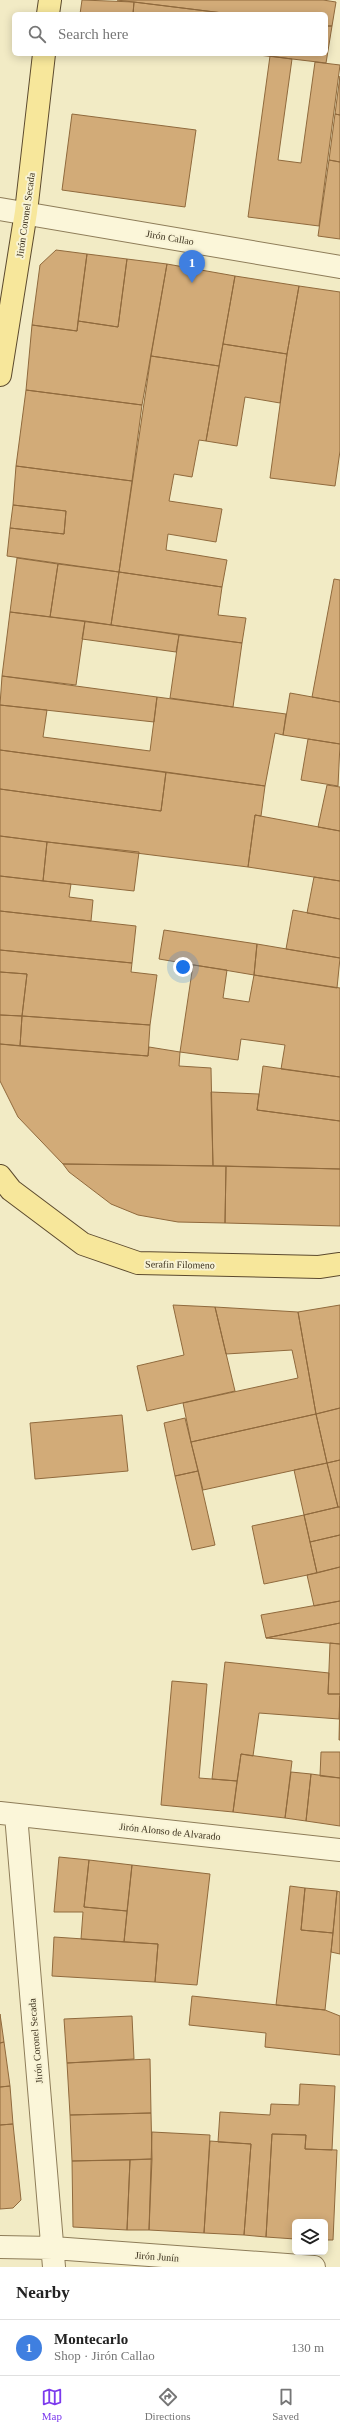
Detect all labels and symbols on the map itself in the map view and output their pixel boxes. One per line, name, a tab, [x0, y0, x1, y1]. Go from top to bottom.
street label: Jirón Coronel Secada	[14, 171, 37, 258]
street label: Jirón Callao	[145, 228, 195, 247]
pin: 1	[179, 250, 205, 283]
your location	[173, 957, 193, 977]
street label: Serafin Filomeno	[145, 1258, 215, 1271]
street label: Jirón Alonso de Alvarado	[119, 1821, 221, 1842]
street label: Jirón Coronel Secada	[26, 1997, 45, 2084]
street label: Jirón Junín	[135, 2249, 179, 2264]

